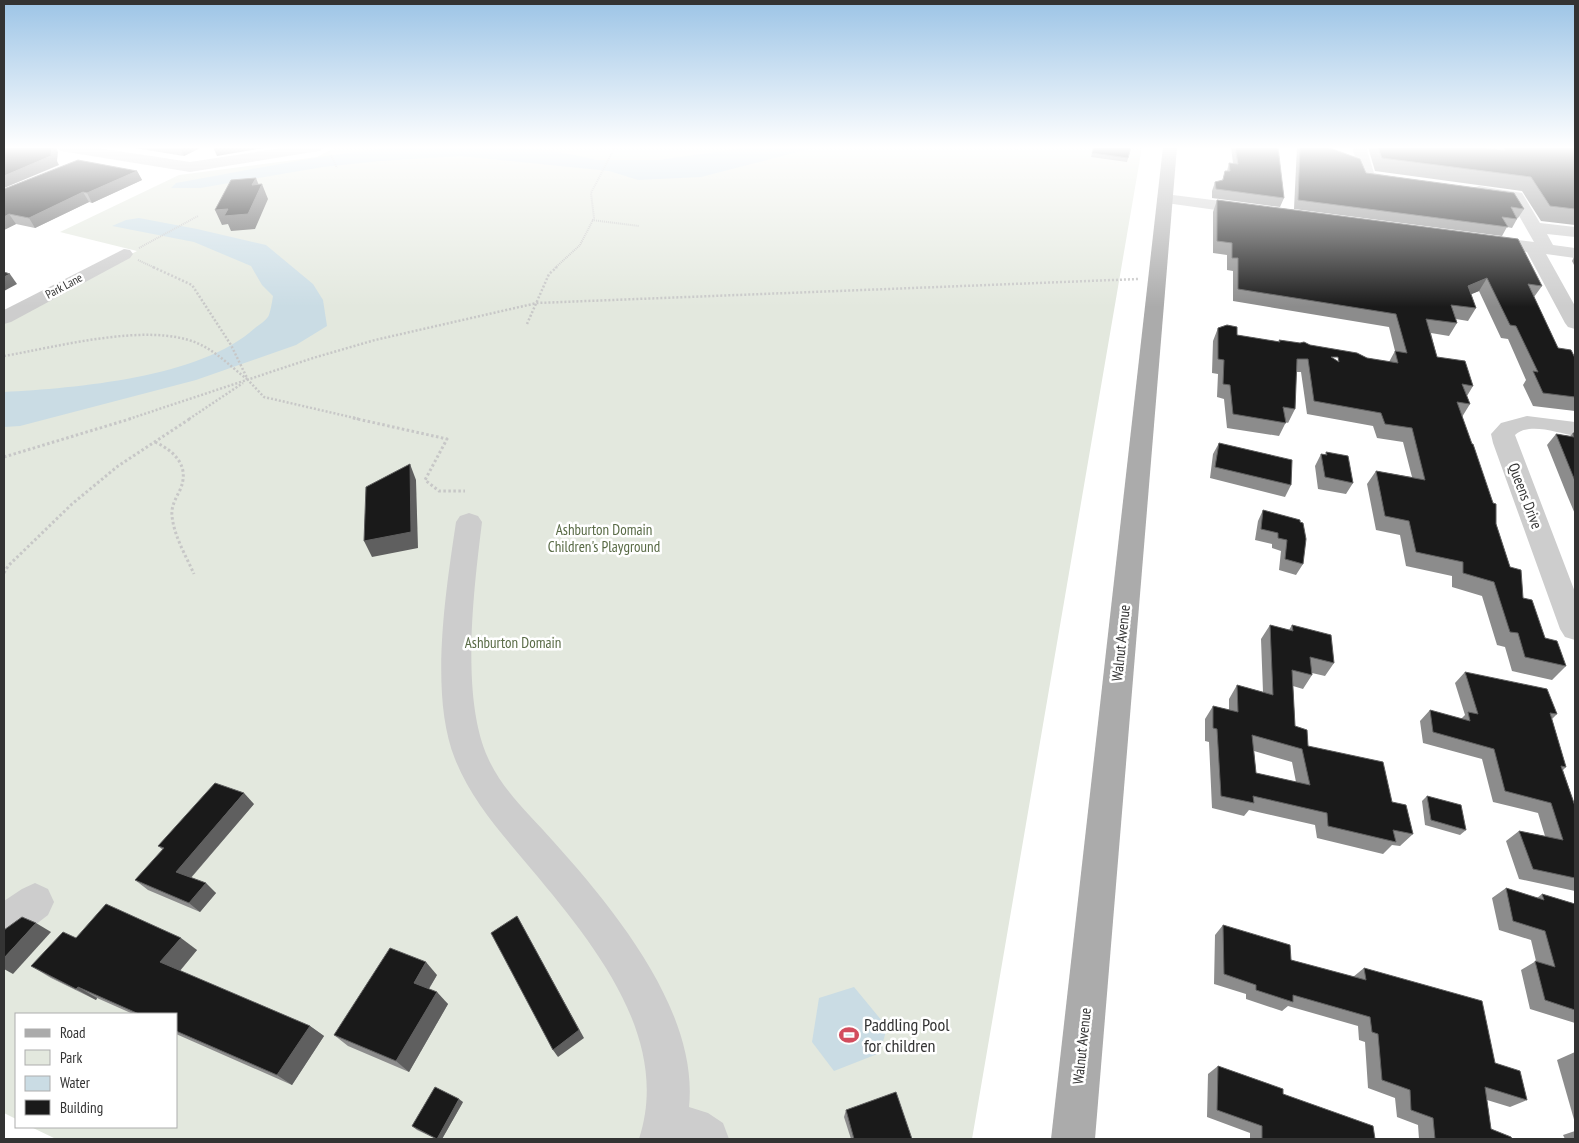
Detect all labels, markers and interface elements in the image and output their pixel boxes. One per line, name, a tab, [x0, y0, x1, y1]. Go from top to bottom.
street label: Park Lane	[43, 270, 85, 302]
street label: Queens Drive	[1504, 460, 1547, 531]
park label: Ashburton Domain Children's Playground	[548, 520, 660, 556]
street label: Walnut Avenue	[1107, 604, 1134, 682]
park label: Ashburton Domain	[465, 633, 561, 652]
street label: Walnut Avenue	[1068, 1007, 1095, 1085]
legend	[15, 1013, 178, 1128]
place label: Paddling Pool for children	[864, 1013, 950, 1057]
text: Road	[60, 1023, 86, 1042]
sports icon: Paddling Pool for children	[838, 1024, 860, 1046]
text: Park	[60, 1048, 82, 1067]
text: Water	[60, 1073, 91, 1092]
text: Building	[60, 1098, 103, 1117]

